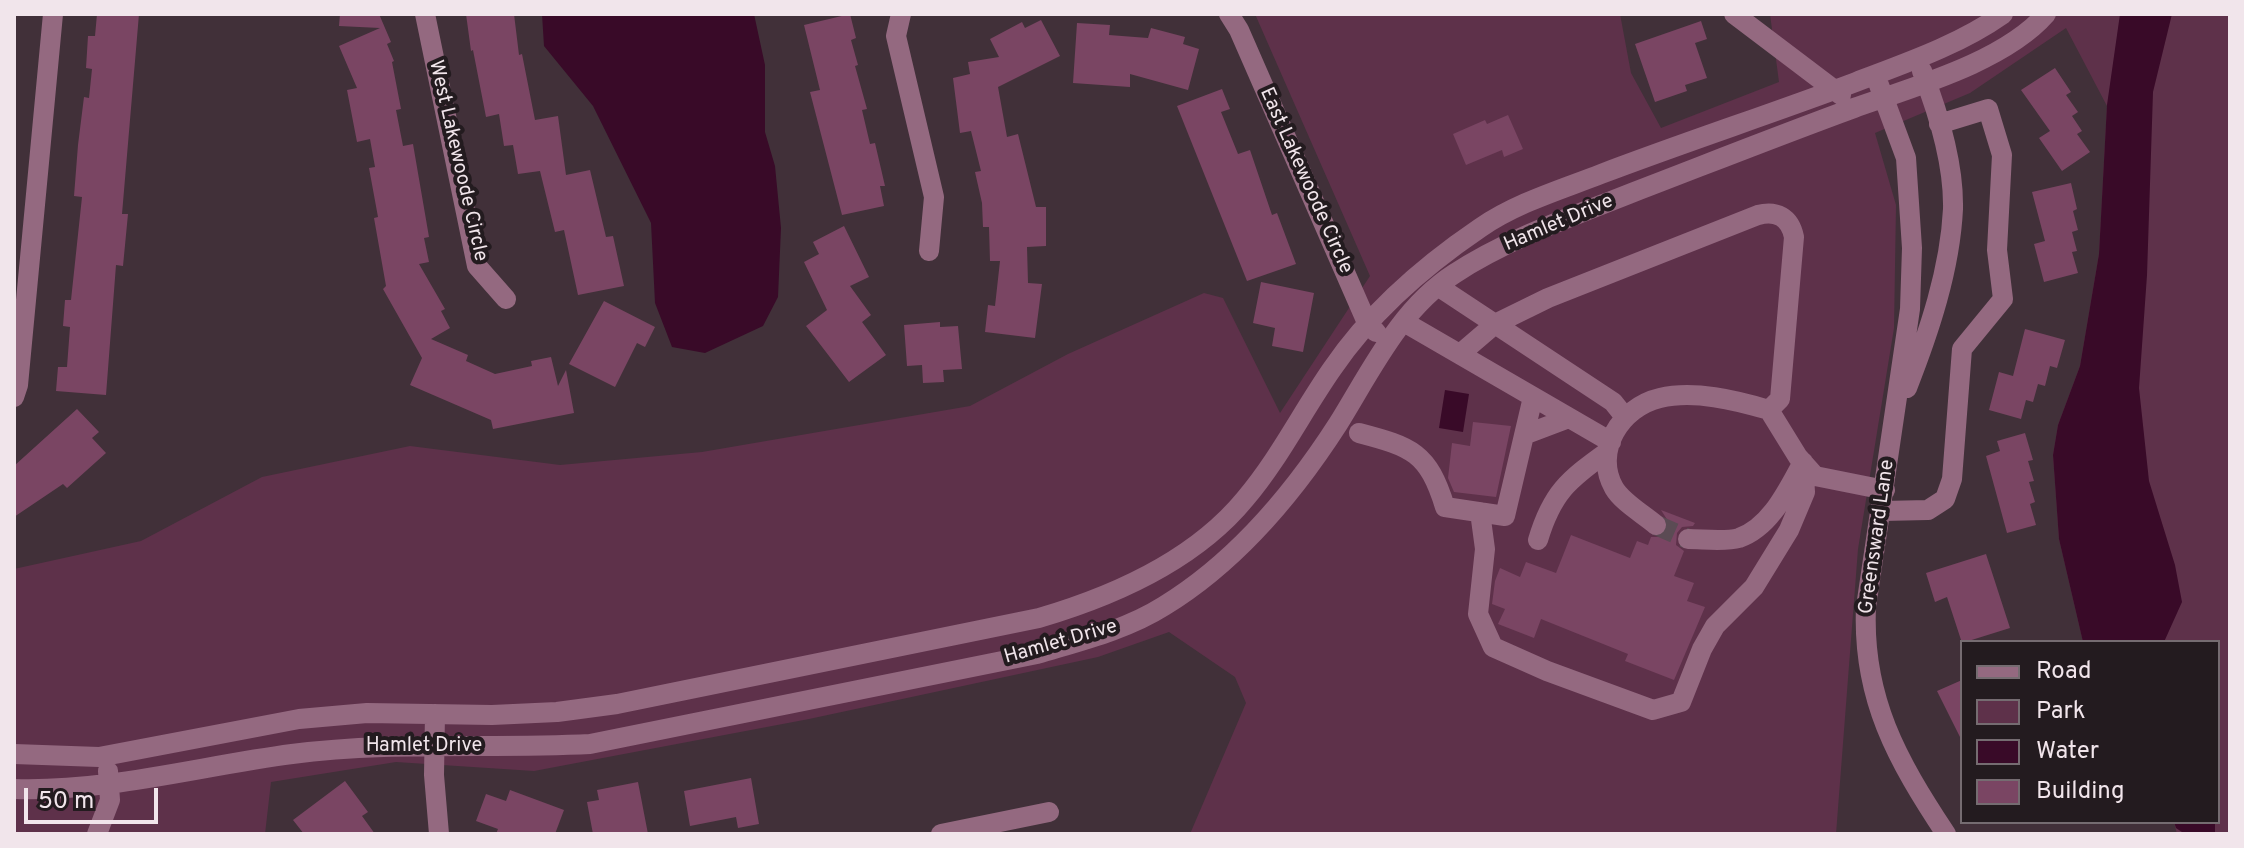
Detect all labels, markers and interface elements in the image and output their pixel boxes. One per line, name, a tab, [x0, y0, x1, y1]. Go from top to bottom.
street label: West Lakewoode Circle	[422, 58, 492, 264]
street label: East Lakewoode Circle	[1253, 84, 1357, 278]
street label: Hamlet Drive	[1501, 190, 1617, 258]
street label: Greensward Lane	[1855, 458, 1901, 616]
street label: Hamlet Drive	[1002, 615, 1120, 671]
legend	[1960, 640, 2220, 824]
text: Road	[2036, 657, 2092, 687]
text: Park	[2036, 697, 2086, 727]
street label: Hamlet Drive	[366, 735, 482, 759]
text: Water	[2036, 737, 2099, 767]
scale bar	[28, 772, 162, 822]
text: Building	[2036, 777, 2125, 807]
text: 50 m	[38, 787, 94, 817]

